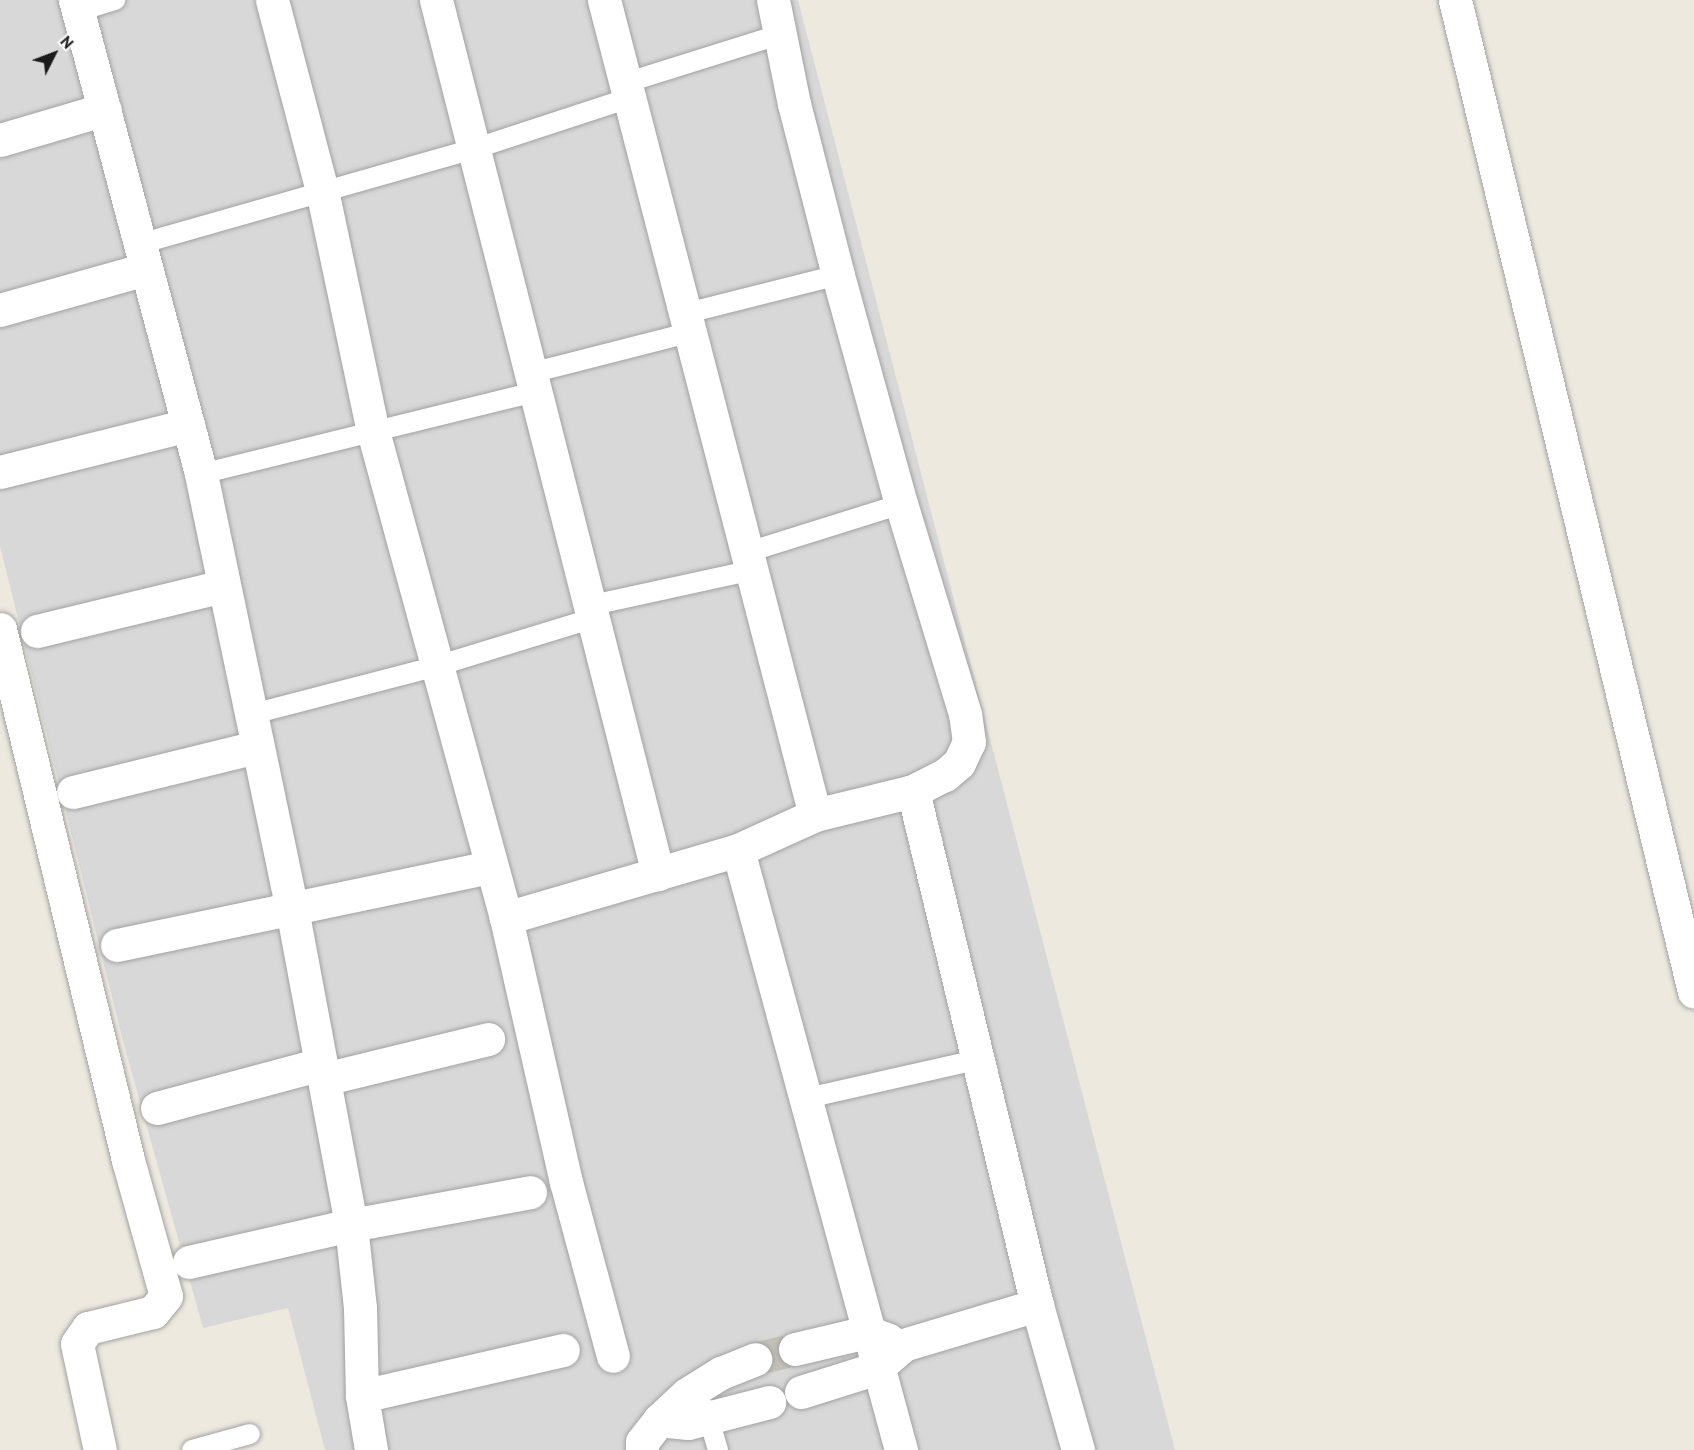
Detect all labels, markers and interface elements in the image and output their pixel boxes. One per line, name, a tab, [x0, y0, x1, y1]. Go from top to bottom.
north arrow	[24, 24, 84, 84]
text: N	[56, 31, 78, 53]

